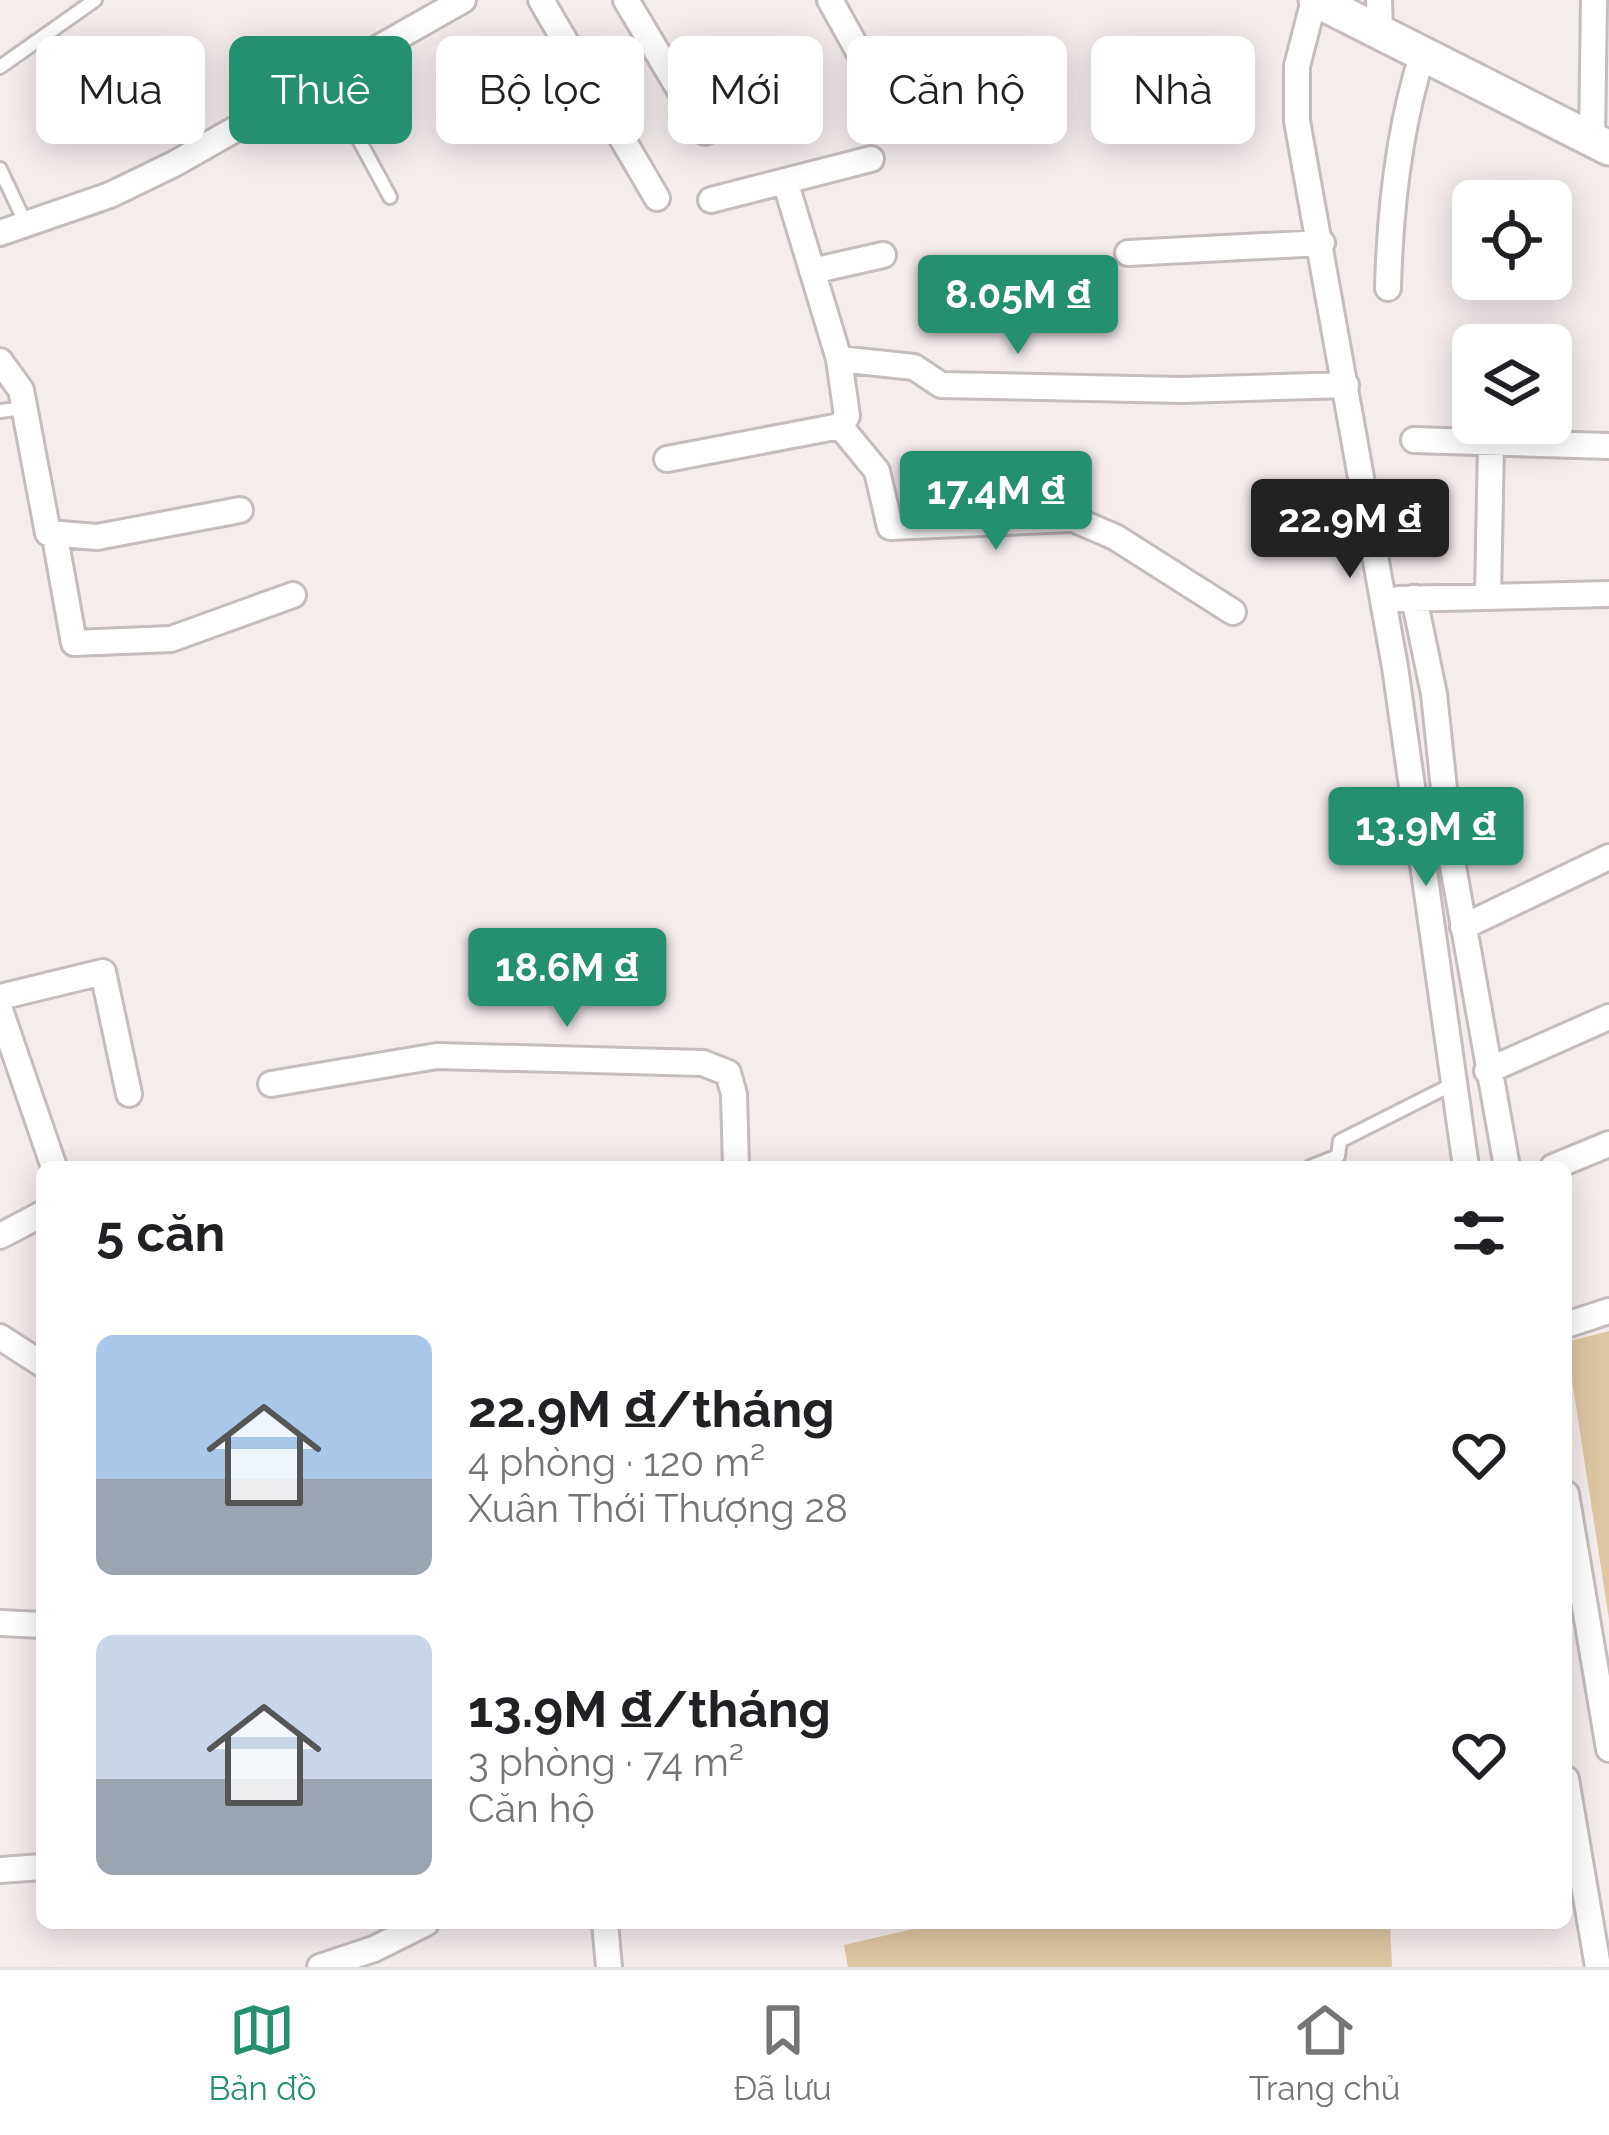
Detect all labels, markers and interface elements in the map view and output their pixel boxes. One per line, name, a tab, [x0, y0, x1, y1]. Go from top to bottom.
chip: Mua	[36, 36, 205, 144]
chip: Thuê	[229, 36, 412, 144]
chip: Bộ lọc	[436, 36, 644, 144]
chip: Mới	[668, 36, 823, 144]
chip: Căn hộ	[847, 36, 1067, 144]
chip: Nhà	[1091, 36, 1255, 144]
map controls	[1452, 180, 1572, 444]
button: locate	[1452, 180, 1572, 300]
pin: 8.05M ₫	[907, 255, 1129, 357]
text: 8.05M ₫	[945, 271, 1091, 317]
button: layers	[1452, 324, 1572, 444]
pin: 17.4M ₫	[885, 451, 1107, 553]
text: 17.4M ₫	[927, 467, 1065, 513]
pin: 22.9M ₫	[1239, 479, 1461, 581]
text: 22.9M ₫	[1278, 495, 1422, 541]
pin: 13.9M ₫	[1315, 787, 1537, 889]
text: 13.9M ₫	[1355, 803, 1497, 849]
pin: 18.6M ₫	[456, 928, 678, 1030]
text: 18.6M ₫	[495, 944, 639, 990]
icon: filters	[1446, 1200, 1512, 1266]
text: 5 căn	[96, 1203, 225, 1263]
text: 22.9M ₫/tháng	[468, 1379, 835, 1439]
icon: home	[192, 1383, 336, 1527]
icon: heart	[1446, 1422, 1512, 1488]
text: 4 phòng · 120 m²	[468, 1439, 765, 1485]
text: Xuân Thới Thượng 28	[468, 1485, 848, 1531]
text: 13.9M ₫/tháng	[468, 1679, 831, 1739]
icon: home	[192, 1683, 336, 1827]
icon: heart	[1446, 1722, 1512, 1788]
text: 3 phòng · 74 m²	[468, 1739, 744, 1785]
text: Căn hộ	[468, 1785, 595, 1831]
tab: Bản đồ	[209, 1997, 316, 2108]
tab: Đã lưu	[733, 1997, 832, 2108]
tab: Trang chủ	[1249, 1997, 1400, 2108]

